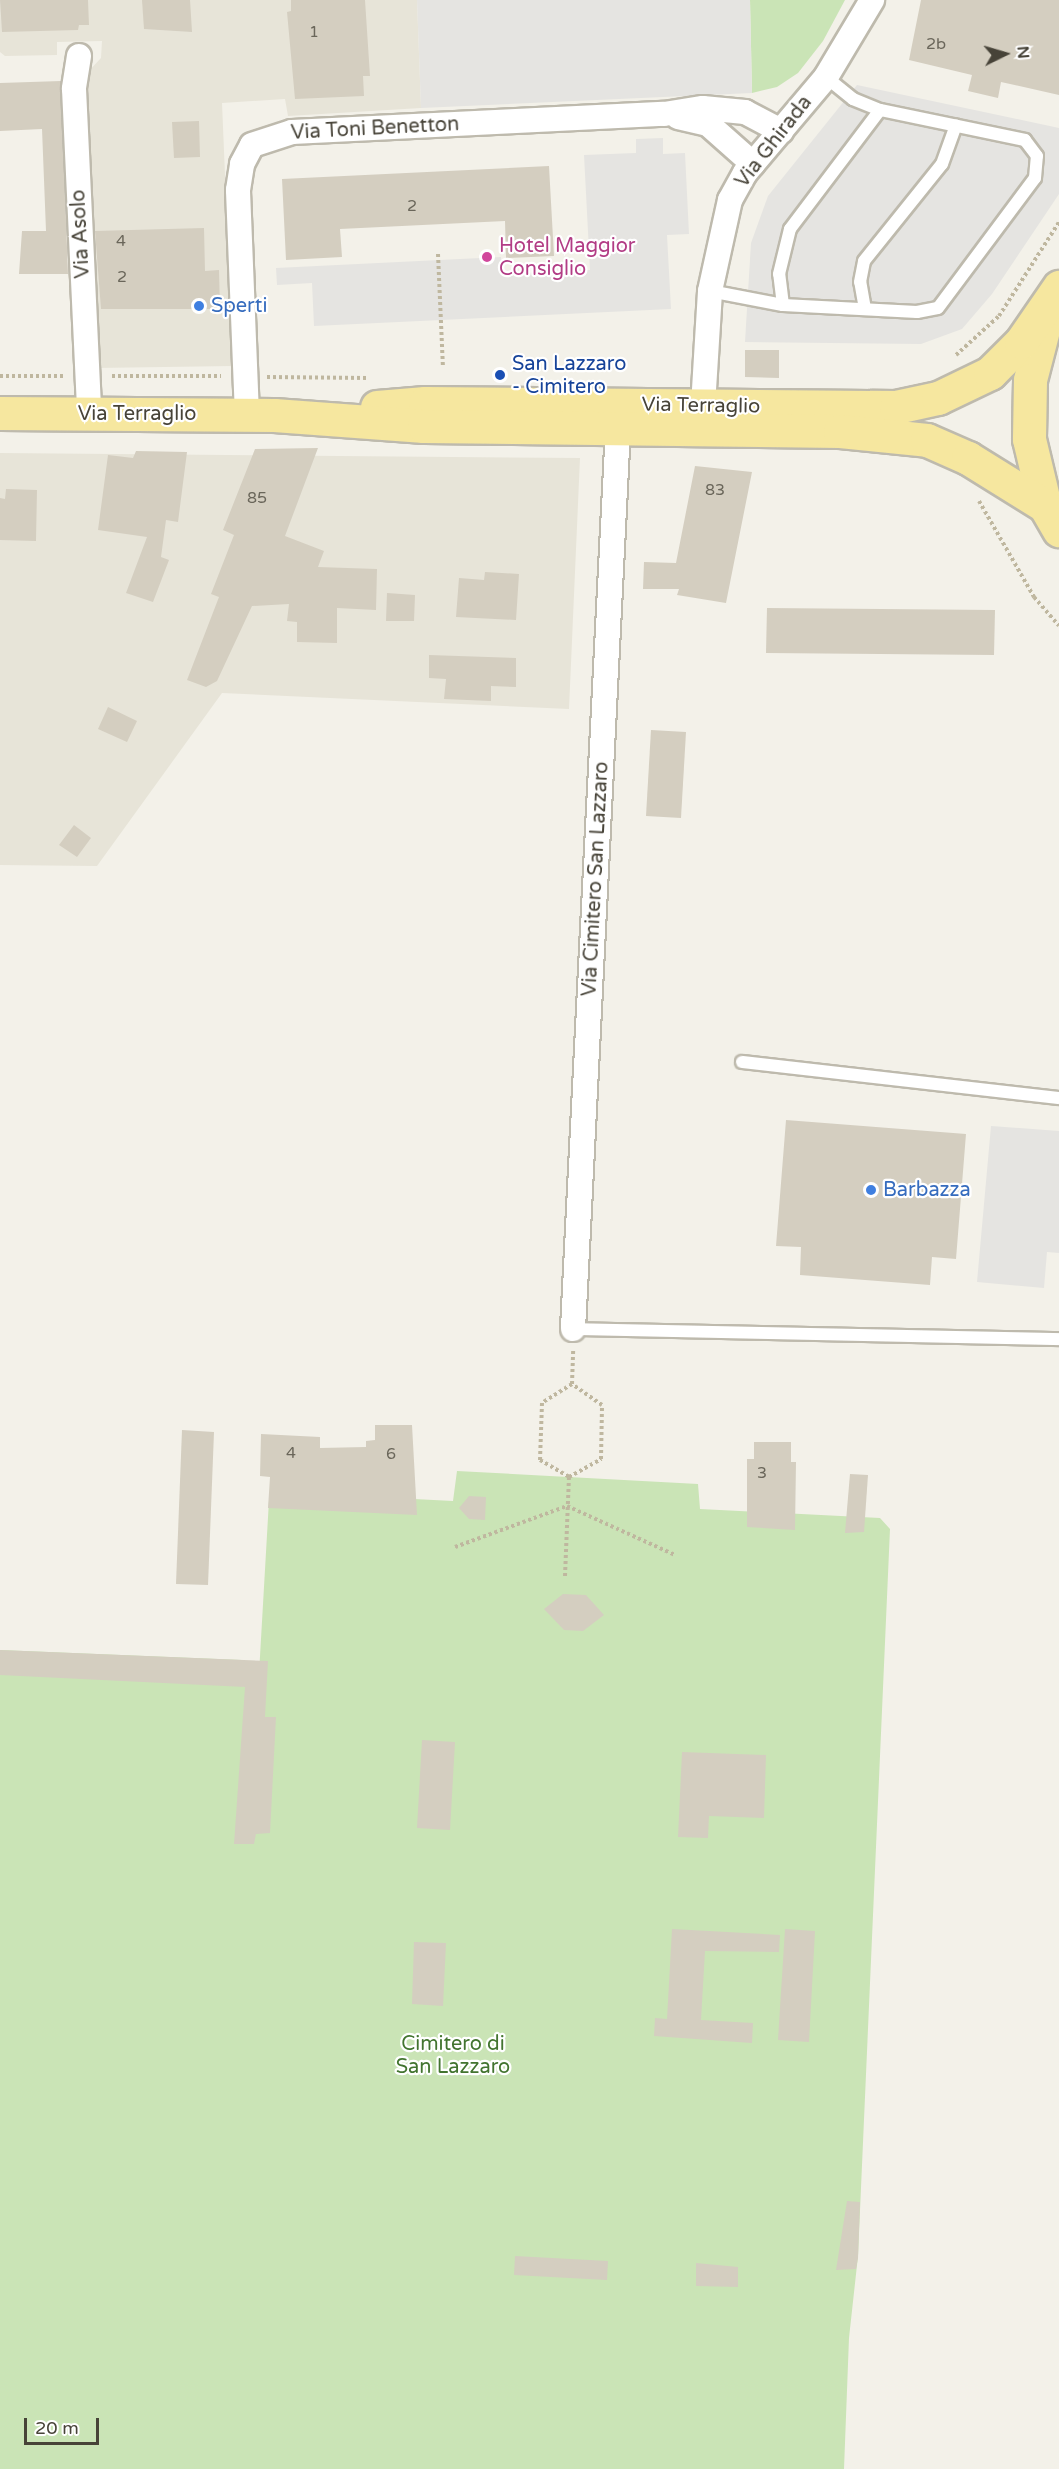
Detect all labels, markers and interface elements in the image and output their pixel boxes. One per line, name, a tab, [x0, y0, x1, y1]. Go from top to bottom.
house number: 1	[309, 22, 319, 42]
north arrow	[975, 24, 1035, 84]
house number: 2b	[926, 34, 946, 54]
text: N	[1012, 45, 1033, 60]
street label: Via Ghirada	[731, 91, 817, 193]
street label: Via Toni Benetton	[290, 113, 460, 145]
street label: Via Asolo	[67, 189, 95, 279]
house number: 2	[407, 196, 417, 216]
house number: 4	[116, 231, 126, 251]
place label: Hotel Maggior Consiglio	[499, 234, 635, 281]
marker: Hotel Maggior Consiglio	[480, 250, 494, 264]
house number: 2	[117, 267, 127, 287]
place label: Sperti	[211, 294, 267, 318]
marker: Sperti	[192, 299, 206, 313]
place label: San Lazzaro - Cimitero	[512, 352, 626, 399]
marker: San Lazzaro - Cimitero	[493, 368, 507, 382]
street label: Via Terraglio	[641, 393, 761, 419]
street label: Via Terraglio	[78, 402, 196, 426]
house number: 83	[705, 480, 725, 500]
house number: 85	[247, 488, 267, 508]
street label: Via Cimitero San Lazzaro	[578, 761, 614, 997]
place label: Barbazza	[883, 1178, 971, 1202]
marker: Barbazza	[864, 1183, 878, 1197]
house number: 4	[286, 1443, 296, 1463]
house number: 6	[386, 1444, 396, 1464]
house number: 3	[757, 1463, 767, 1483]
park label: Cimitero di San Lazzaro	[396, 2032, 510, 2079]
scale bar	[27, 2406, 102, 2444]
text: 20 m	[35, 2417, 79, 2439]

